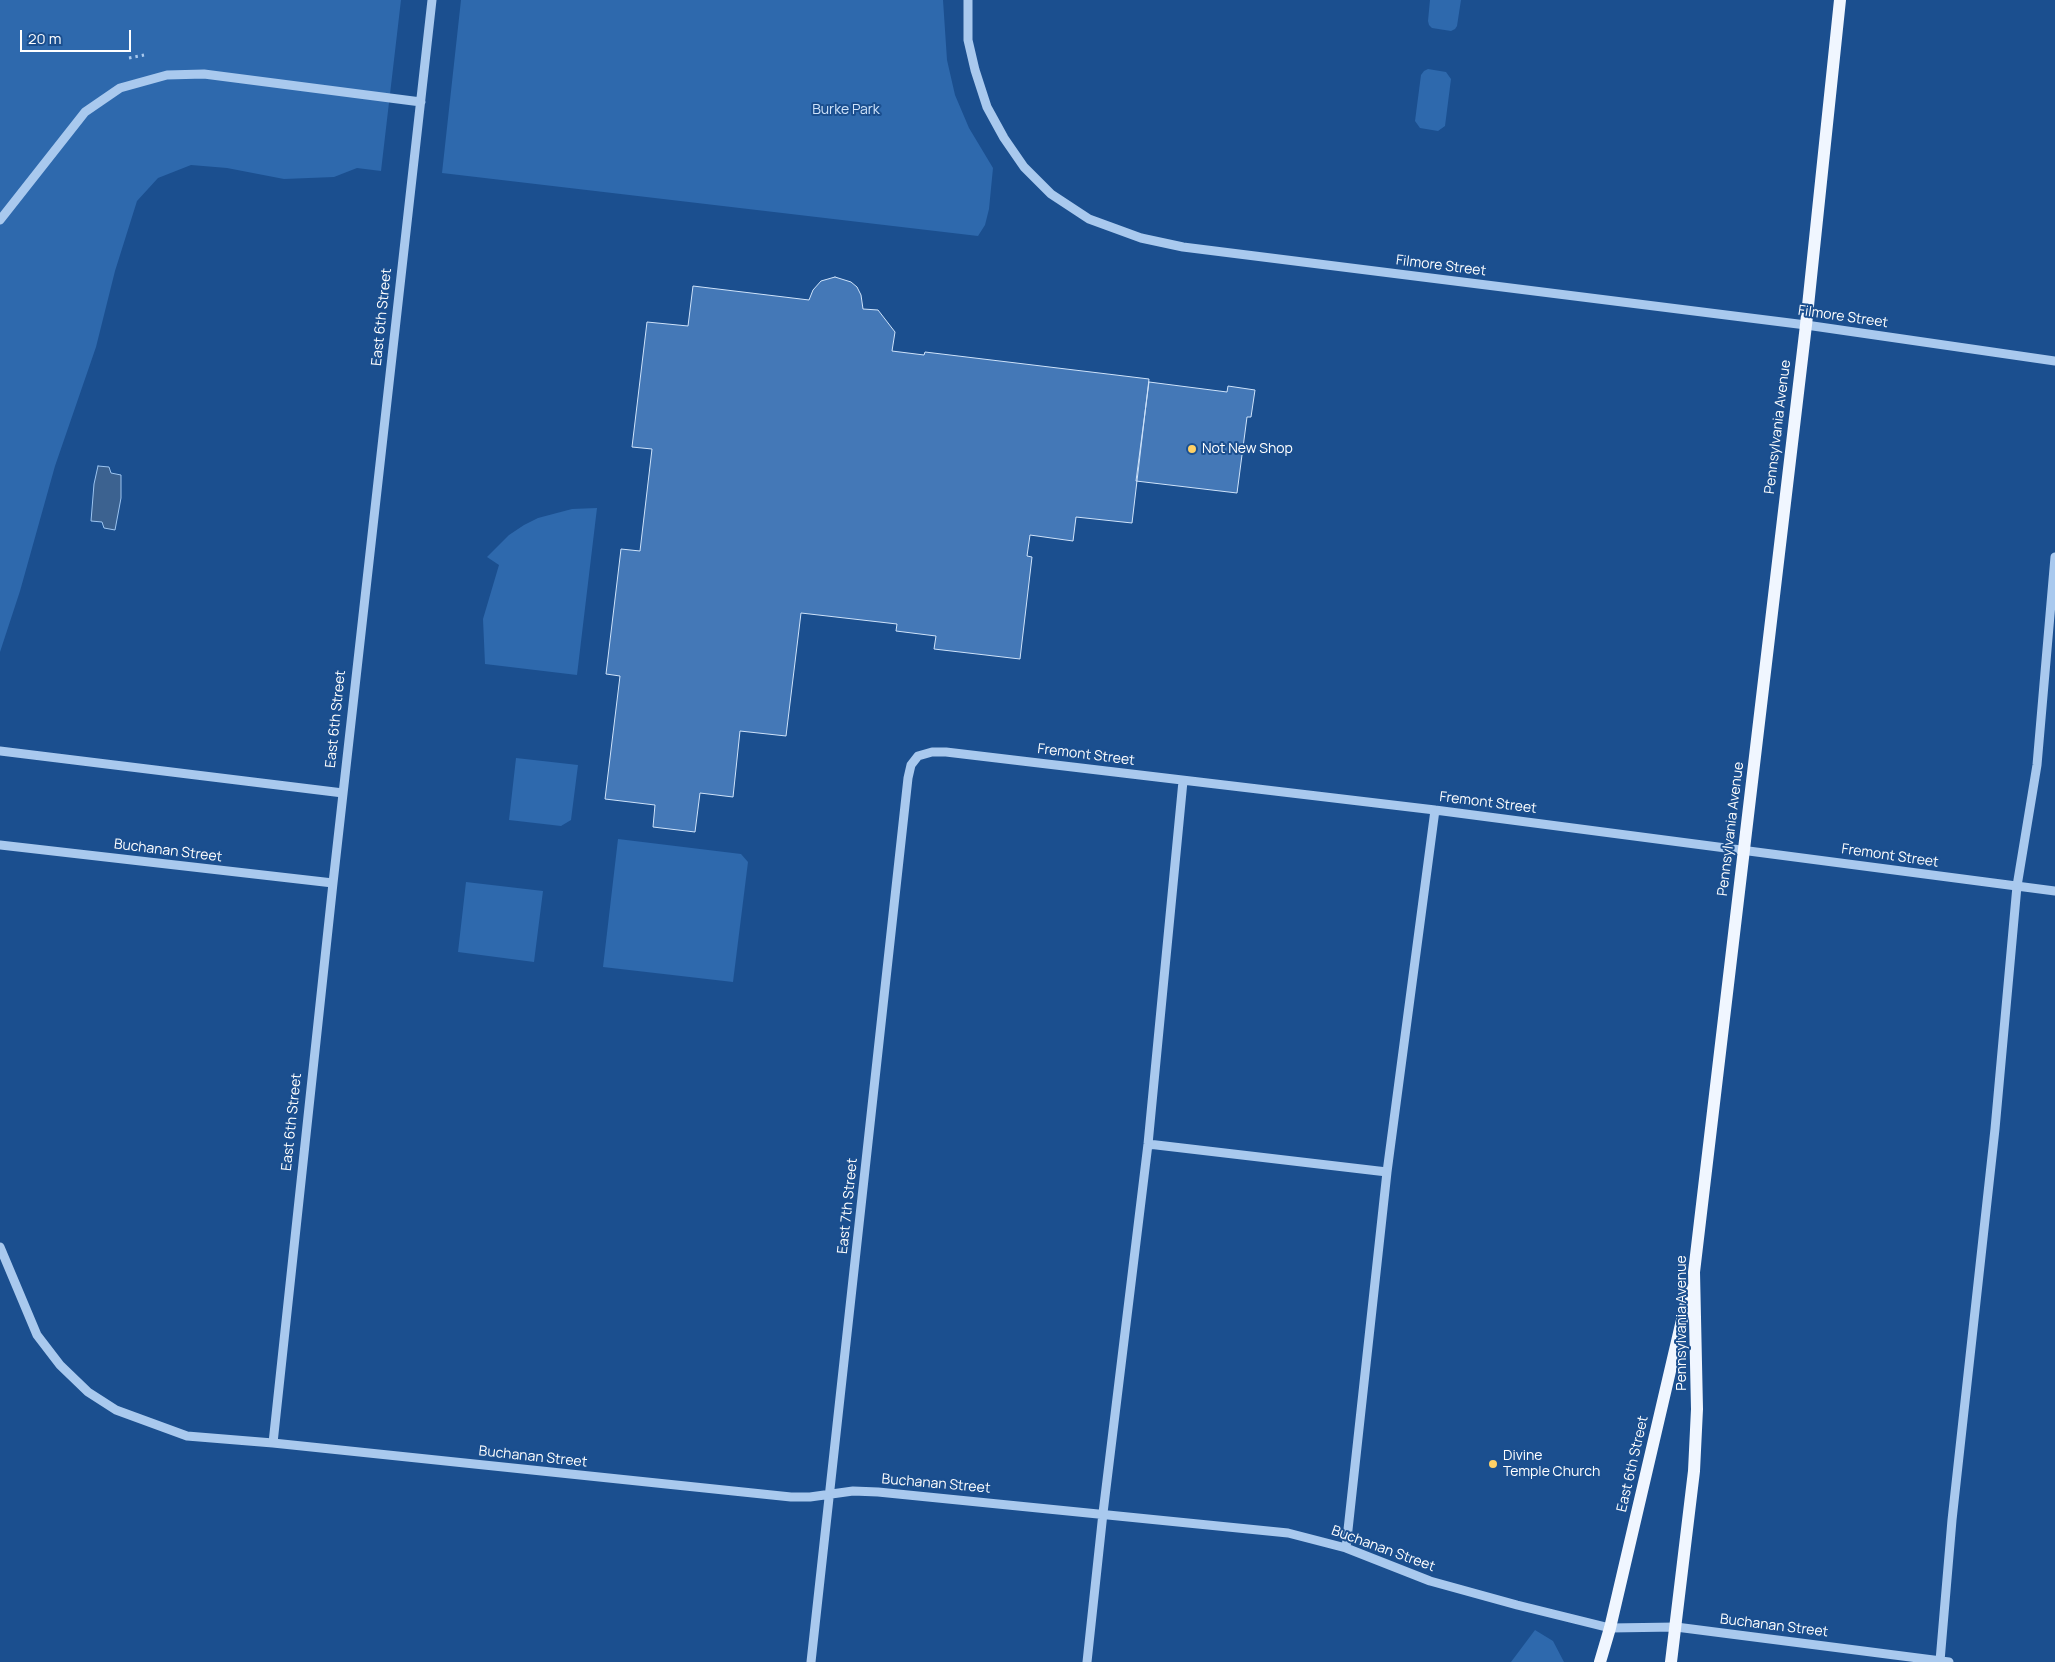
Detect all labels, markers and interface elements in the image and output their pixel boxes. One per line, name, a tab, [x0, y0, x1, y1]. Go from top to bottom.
scale bar	[22, 20, 134, 52]
text: 20 m	[28, 28, 61, 49]
park label: Burke Park	[812, 102, 880, 118]
street label: Filmore Street	[1395, 252, 1487, 280]
street label: East 6th Street	[369, 267, 395, 367]
street label: Filmore Street	[1797, 302, 1889, 332]
street label: Pennsylvania Avenue	[1761, 359, 1795, 495]
place label: Not New Shop	[1202, 441, 1293, 457]
marker: Not New Shop	[1186, 443, 1198, 455]
street label: East 6th Street	[323, 669, 349, 769]
street label: Fremont Street	[1036, 741, 1136, 769]
street label: Pennsylvania Avenue	[1714, 761, 1748, 897]
street label: Fremont Street	[1438, 789, 1538, 817]
street label: Buchanan Street	[113, 836, 223, 866]
street label: Fremont Street	[1840, 841, 1940, 871]
street label: East 6th Street	[279, 1072, 305, 1172]
street label: East 7th Street	[835, 1157, 861, 1255]
street label: Pennsylvania Avenue	[1674, 1255, 1690, 1391]
street label: East 6th Street	[1614, 1414, 1652, 1514]
street label: Buchanan Street	[478, 1443, 588, 1471]
place label: Divine Temple Church	[1503, 1448, 1600, 1480]
marker: Divine Temple Church	[1487, 1458, 1499, 1470]
street label: Buchanan Street	[881, 1471, 991, 1497]
street label: Buchanan Street	[1329, 1522, 1437, 1576]
street label: Buchanan Street	[1719, 1611, 1829, 1641]

